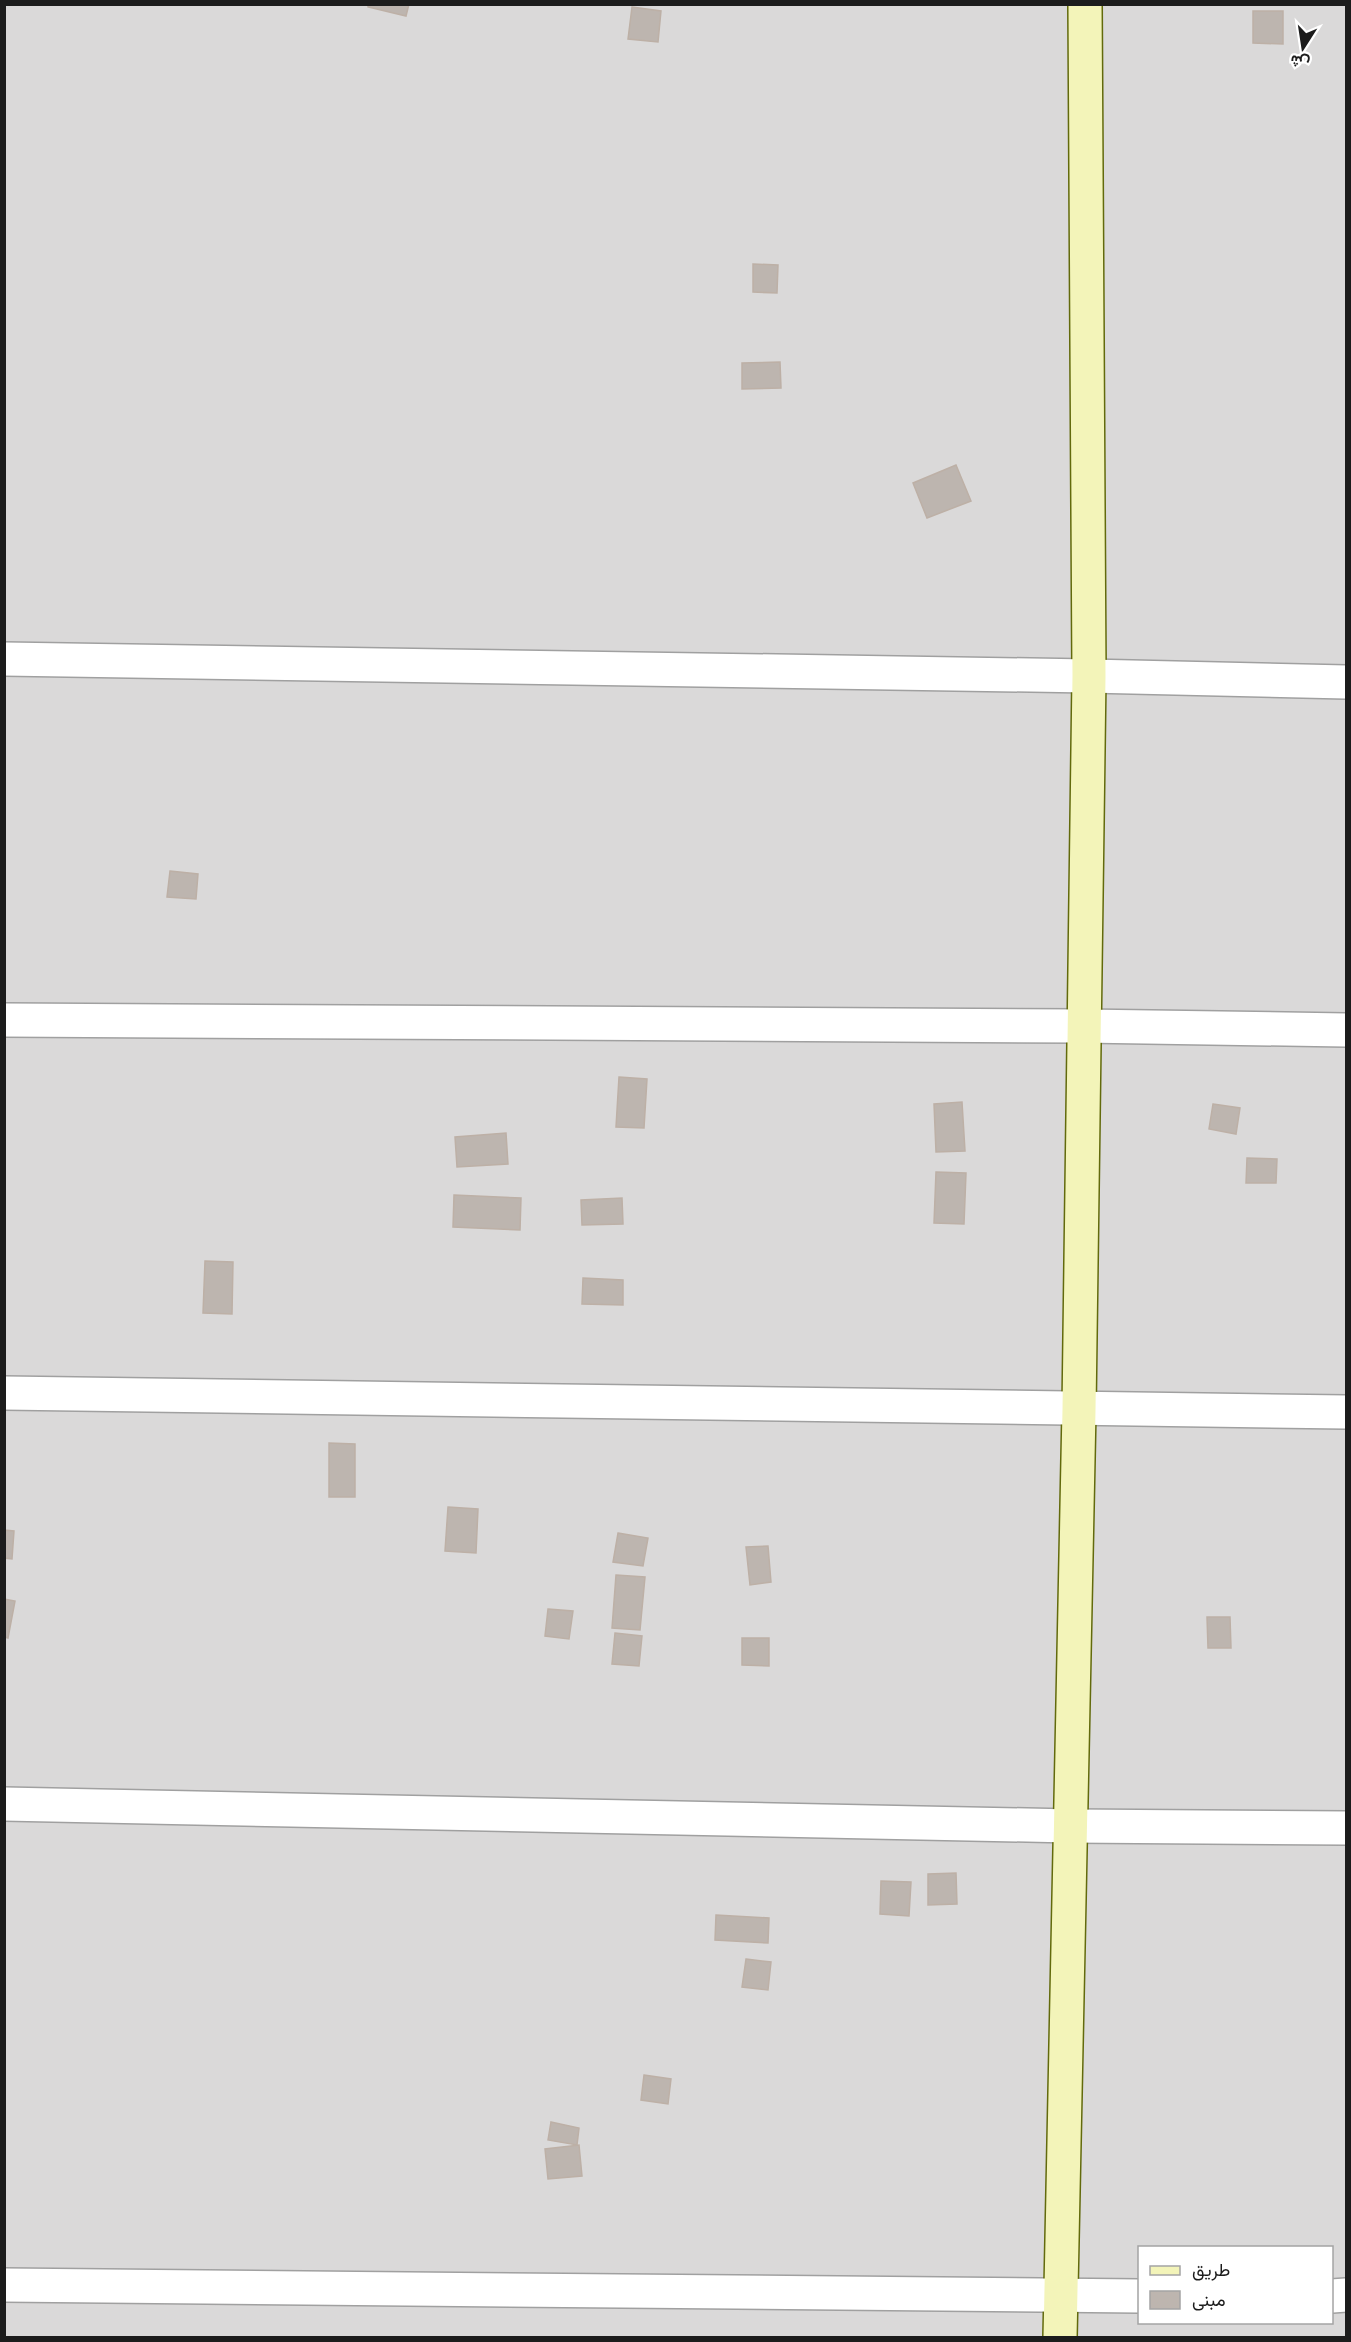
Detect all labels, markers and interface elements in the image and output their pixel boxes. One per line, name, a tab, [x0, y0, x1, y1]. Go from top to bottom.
north arrow	[1273, 18, 1333, 78]
text: ش	[1288, 49, 1312, 74]
legend	[1138, 2246, 1333, 2324]
text: طريق	[1192, 2258, 1230, 2283]
text: مبنى	[1192, 2288, 1226, 2313]

